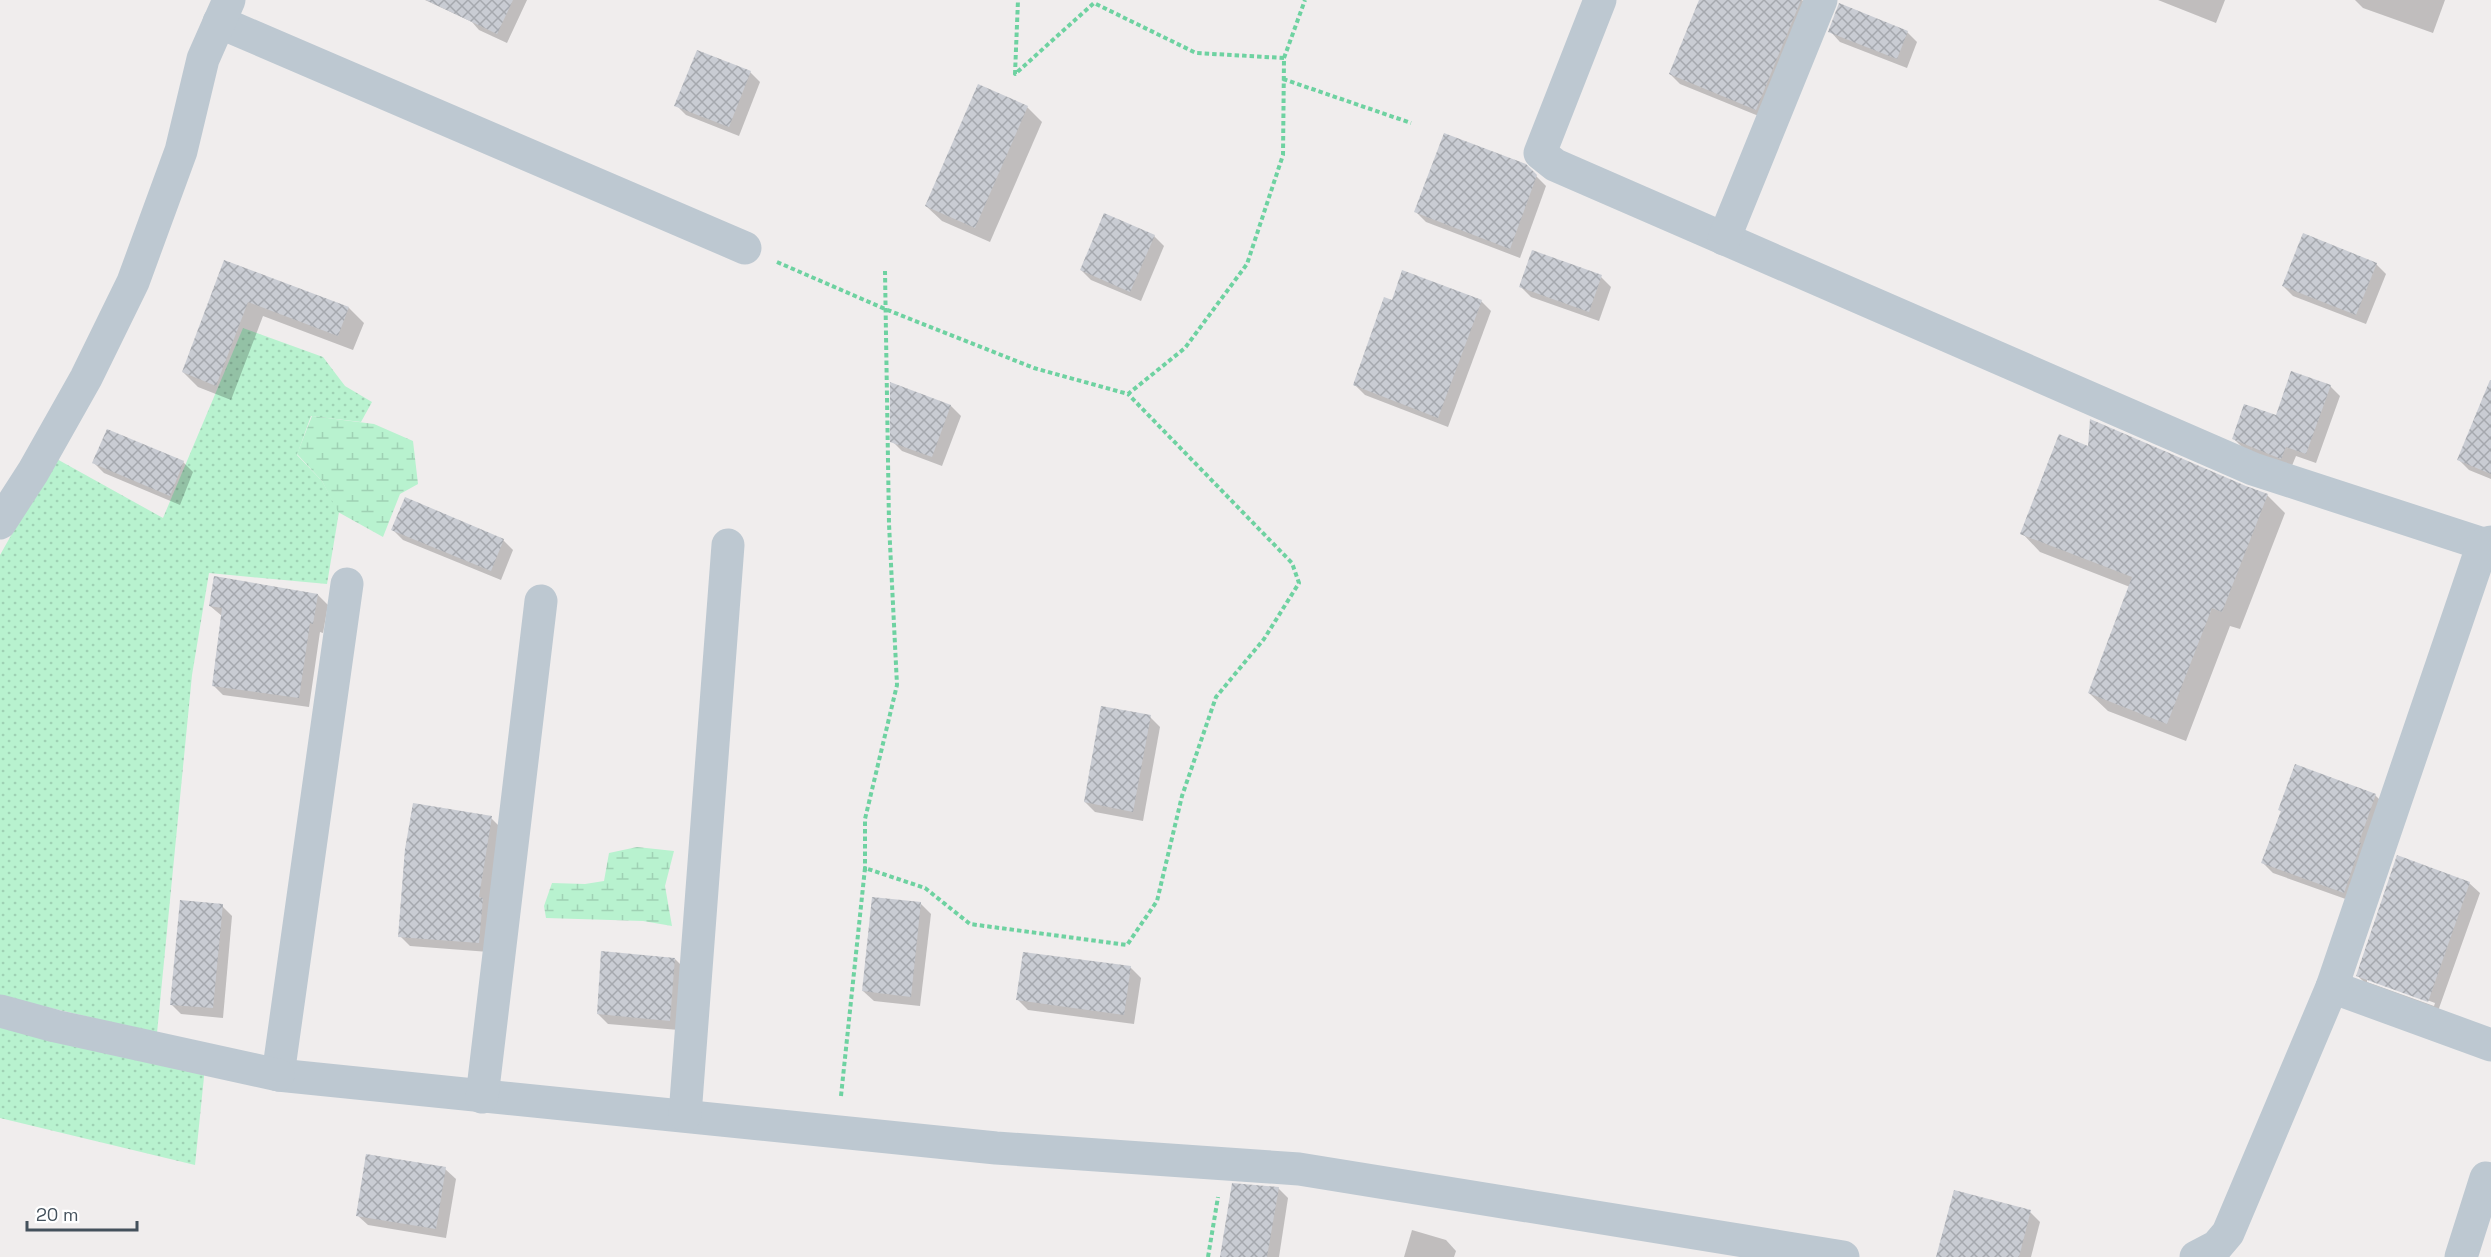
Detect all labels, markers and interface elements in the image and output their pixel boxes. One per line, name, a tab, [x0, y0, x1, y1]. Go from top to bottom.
scale bar	[27, 1194, 136, 1232]
text: 20 m	[36, 1203, 79, 1226]

